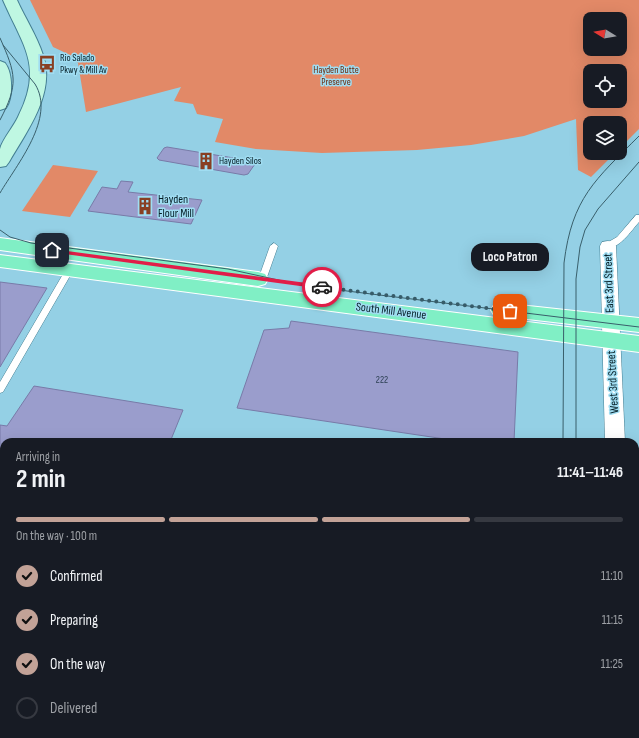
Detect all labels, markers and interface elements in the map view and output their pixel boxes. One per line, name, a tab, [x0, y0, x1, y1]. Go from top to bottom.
north arrow	[583, 12, 627, 56]
map controls	[583, 12, 627, 160]
place label: Rio Salado Pkwy & Mill Av	[60, 52, 107, 76]
bus stop icon: Rio Salado Pkwy & Mill Av	[37, 54, 57, 74]
park label: Hayden Butte Preserve	[313, 64, 359, 88]
button: locate	[583, 64, 627, 108]
button: layers	[583, 116, 627, 160]
building icon: Hayden Silos	[196, 151, 216, 171]
place label: Hayden Silos	[219, 155, 262, 167]
place label: Hayden Flour Mill	[158, 192, 194, 221]
building icon: Hayden Flour Mill	[135, 196, 155, 216]
pin	[35, 233, 69, 267]
icon: home	[41, 239, 63, 261]
callout: Loco Patron	[471, 243, 549, 271]
text: Loco Patron	[483, 249, 537, 265]
street label: East 3rd Street	[600, 253, 618, 313]
courier	[302, 267, 342, 307]
icon: car	[311, 276, 333, 298]
pin	[493, 294, 527, 328]
street label: South Mill Avenue	[355, 299, 427, 323]
icon: bag	[499, 300, 521, 322]
street label: West 3rd Street	[604, 350, 622, 414]
house number: 222	[376, 374, 388, 386]
text: Arriving in	[16, 449, 60, 465]
text: 11:41–11:46	[557, 463, 623, 482]
text: 2 min	[16, 464, 66, 495]
text: On the way · 100 m	[16, 528, 97, 544]
icon: check	[16, 565, 38, 587]
text: Confirmed	[50, 567, 103, 586]
text: 11:10	[601, 568, 623, 584]
icon: check	[16, 609, 38, 631]
text: Preparing	[50, 611, 98, 630]
text: 11:15	[602, 612, 623, 628]
icon: check	[16, 653, 38, 675]
text: On the way	[50, 655, 105, 674]
text: 11:25	[601, 656, 623, 672]
text: Delivered	[50, 699, 97, 718]

